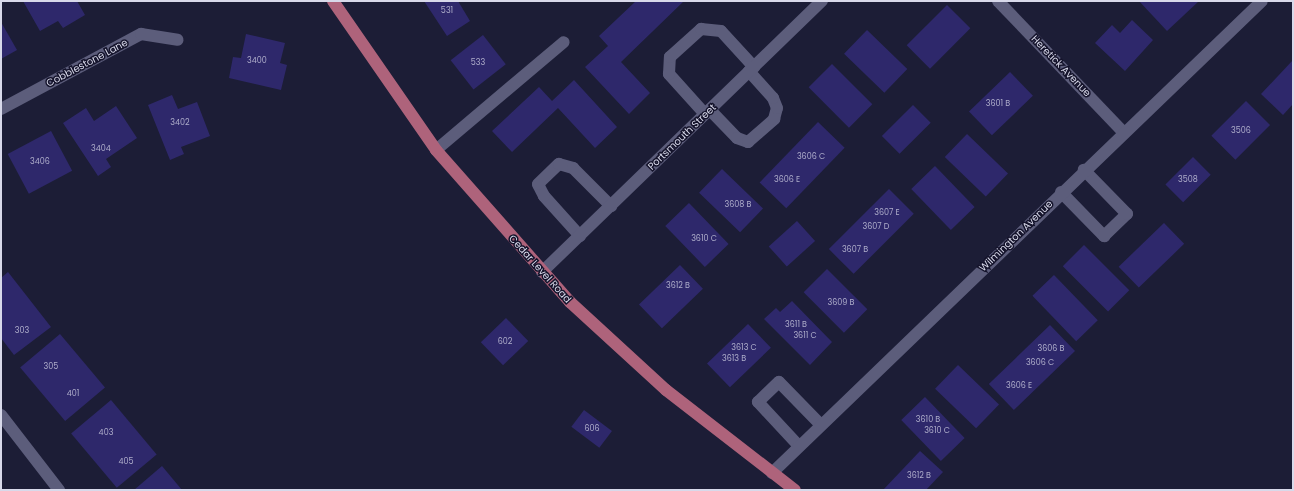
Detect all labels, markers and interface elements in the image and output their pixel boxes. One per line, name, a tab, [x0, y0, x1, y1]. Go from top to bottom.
house number: 531	[441, 6, 453, 16]
street label: Heretick Avenue	[1029, 33, 1093, 99]
street label: Cobblestone Lane	[44, 36, 130, 90]
house number: 3400	[247, 56, 267, 66]
house number: 533	[471, 58, 485, 68]
house number: 3601 B	[986, 99, 1010, 109]
street label: Portsmouth Street	[646, 101, 718, 173]
house number: 3402	[170, 118, 190, 128]
house number: 3506	[1231, 126, 1251, 136]
house number: 3404	[91, 144, 111, 154]
house number: 3606 C	[797, 152, 825, 162]
house number: 3406	[30, 157, 50, 167]
house number: 3606 E	[774, 175, 800, 185]
house number: 3508	[1178, 175, 1198, 185]
street label: Wilmington Avenue	[977, 198, 1055, 274]
house number: 3608 B	[725, 200, 751, 210]
house number: 3607 E	[874, 208, 900, 218]
house number: 3607 D	[863, 222, 889, 232]
street label: Cedar Level Road	[506, 233, 574, 305]
house number: 3610 C	[691, 234, 717, 244]
house number: 3607 B	[842, 245, 868, 255]
house number: 3612 B	[666, 281, 690, 291]
house number: 3609 B	[828, 298, 854, 308]
house number: 3611 B	[785, 320, 807, 330]
house number: 303	[15, 326, 29, 336]
house number: 3611 C	[793, 331, 817, 341]
house number: 602	[498, 337, 512, 347]
house number: 3613 C	[731, 343, 757, 353]
house number: 3606 B	[1038, 344, 1064, 354]
house number: 3613 B	[722, 354, 746, 364]
house number: 3606 C	[1026, 358, 1054, 368]
house number: 305	[44, 362, 58, 372]
house number: 3606 E	[1006, 381, 1032, 391]
house number: 401	[67, 389, 79, 399]
house number: 3610 B	[916, 415, 940, 425]
house number: 606	[584, 424, 600, 434]
house number: 3610 C	[924, 426, 950, 436]
house number: 403	[99, 428, 113, 438]
house number: 405	[118, 457, 134, 467]
house number: 3612 B	[907, 471, 931, 481]

